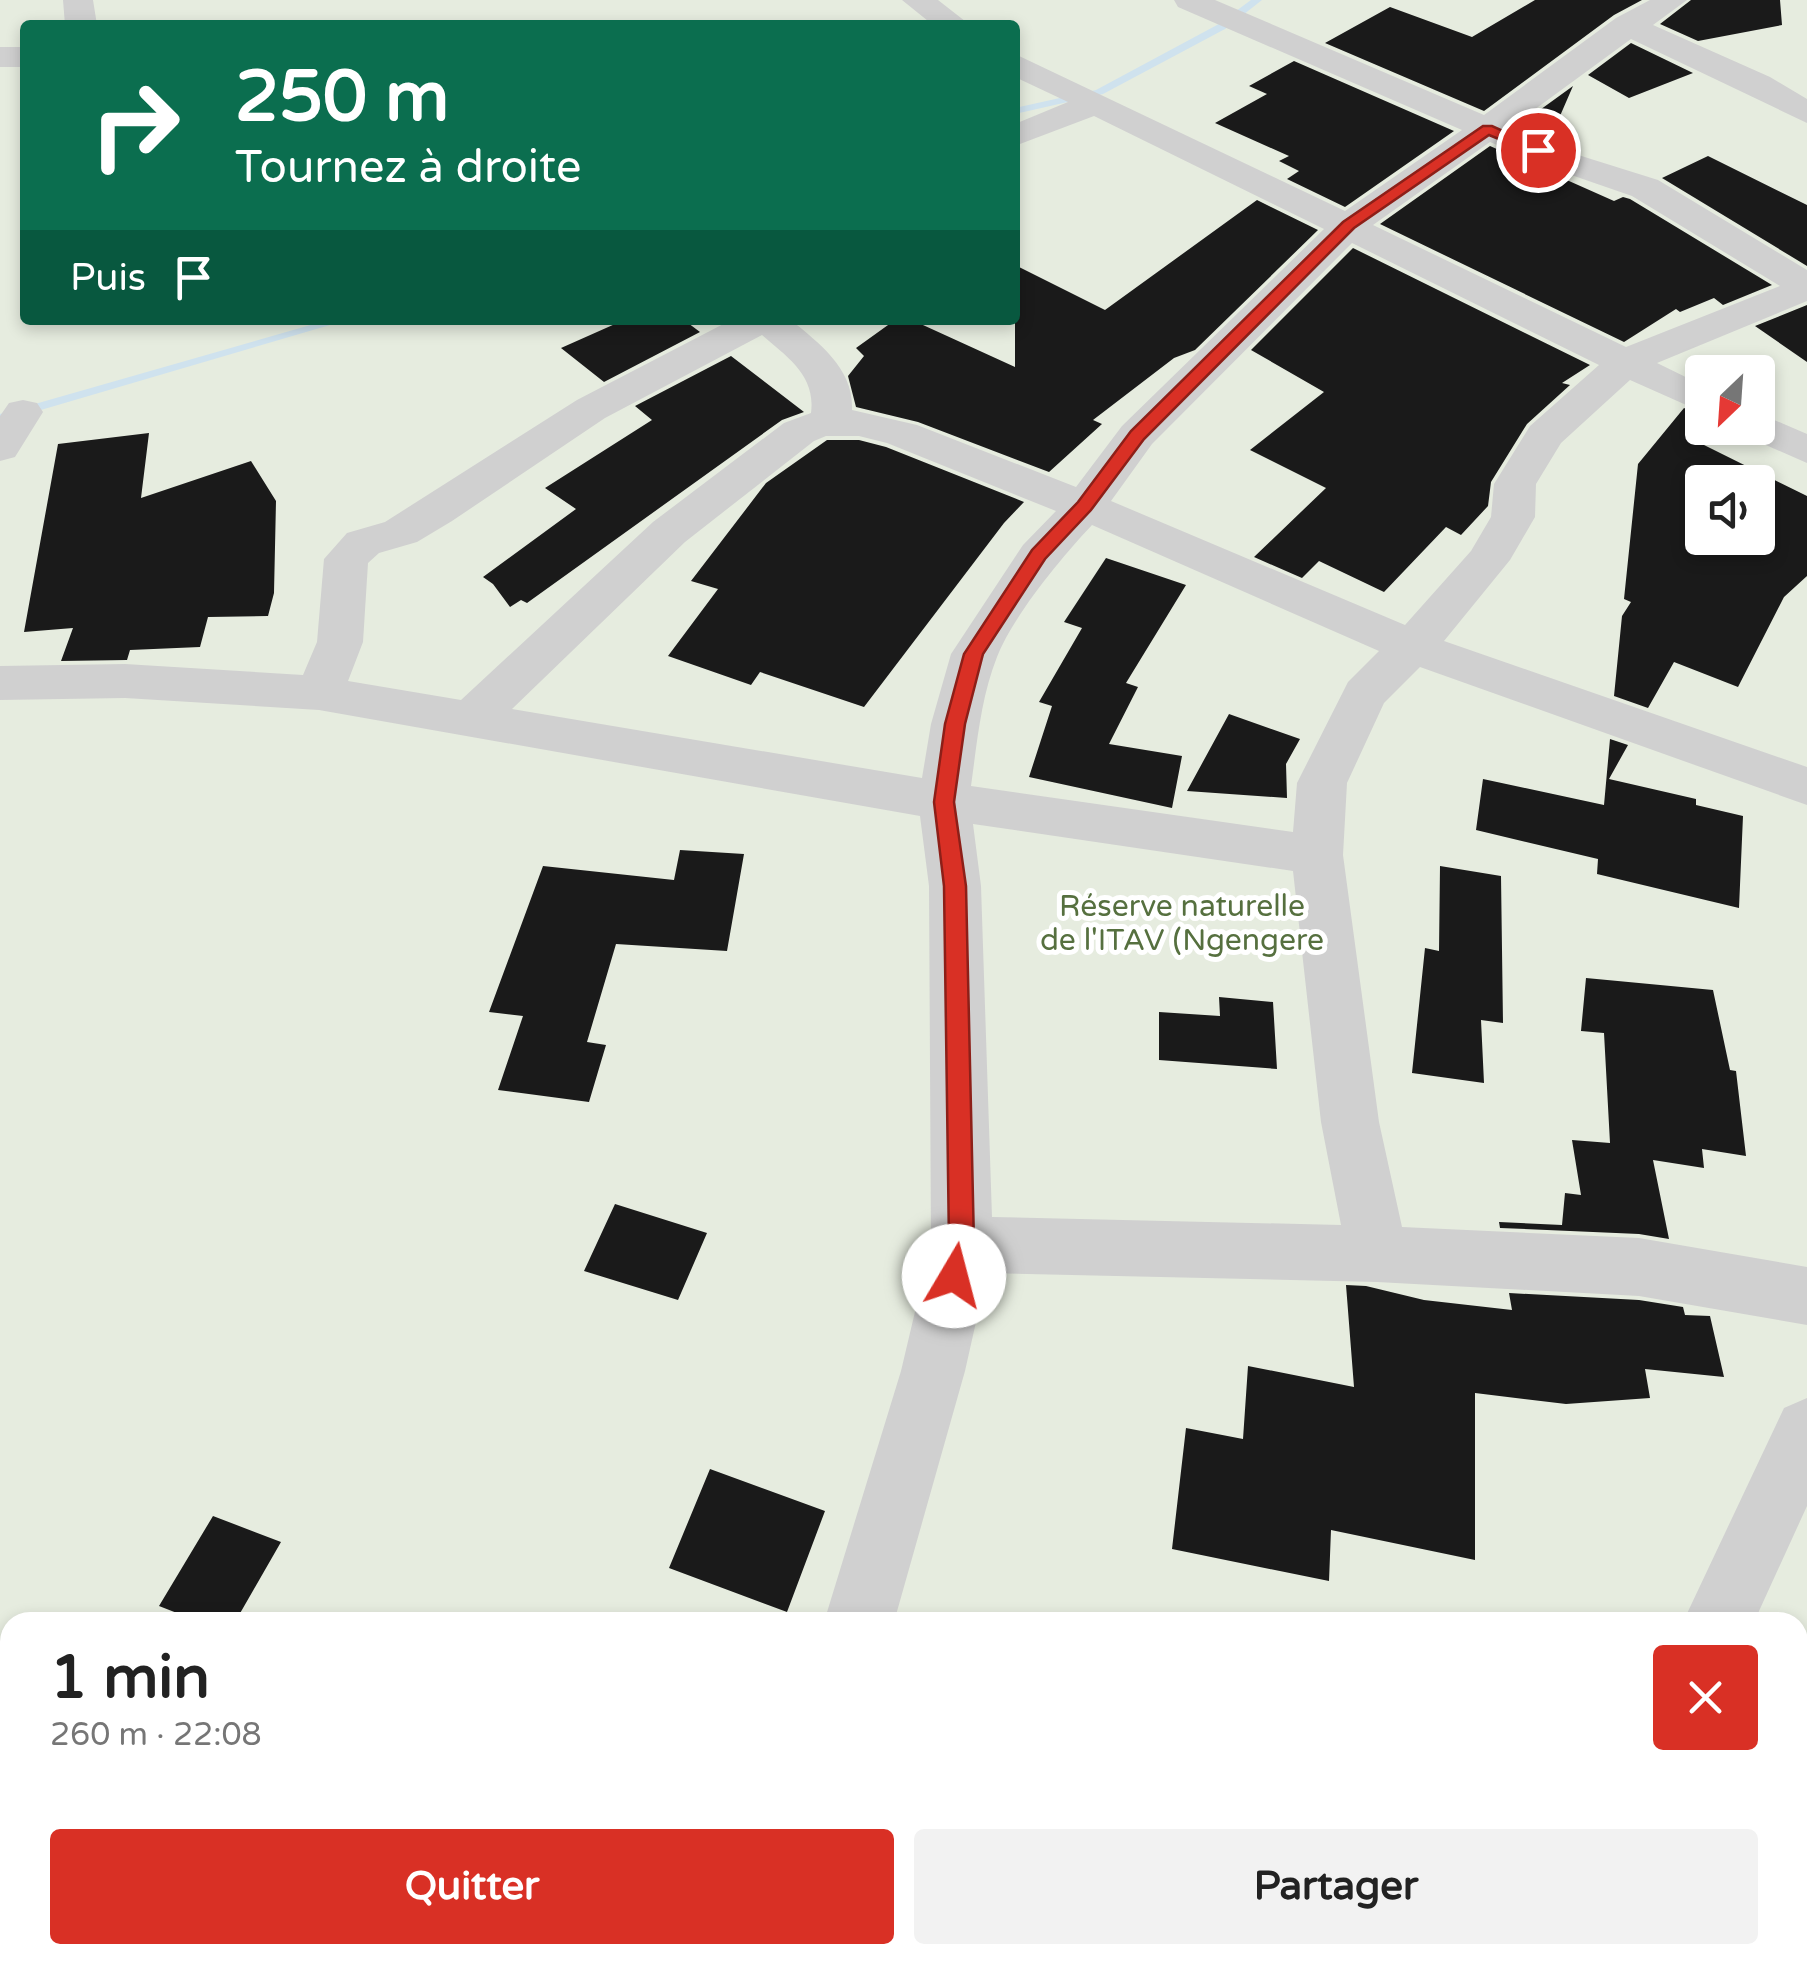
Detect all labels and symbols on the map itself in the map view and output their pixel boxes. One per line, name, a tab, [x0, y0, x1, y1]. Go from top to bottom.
pin	[1496, 108, 1581, 193]
north arrow	[1685, 355, 1775, 445]
park label: Réserve naturelle de l'ITAV (Ngengere	[1040, 888, 1324, 959]
position arrow	[902, 1224, 1006, 1328]

